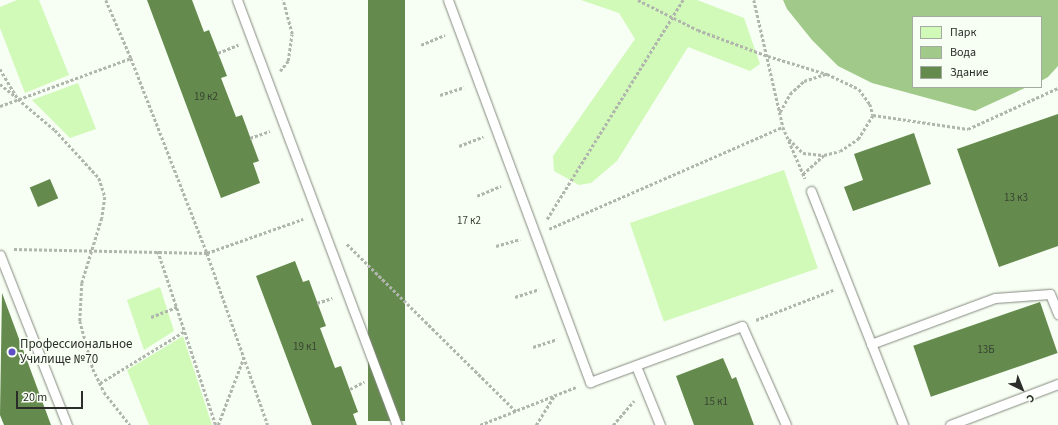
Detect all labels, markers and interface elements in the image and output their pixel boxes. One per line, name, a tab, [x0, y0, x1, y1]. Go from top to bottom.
legend	[912, 16, 1042, 88]
text: Парк	[950, 24, 976, 41]
text: Вода	[950, 44, 976, 61]
text: Здание	[950, 64, 989, 81]
house number: 19 к2	[194, 90, 218, 104]
house number: 13 к3	[1004, 191, 1028, 205]
house number: 17 к2	[457, 214, 481, 228]
place label: Профессиональное Училище №70	[20, 337, 133, 368]
house number: 19 к1	[293, 340, 317, 354]
house number: 13Б	[977, 343, 995, 357]
marker: Профессиональное Училище №70	[7, 347, 17, 357]
north arrow	[1002, 369, 1042, 409]
scale bar	[18, 383, 85, 409]
text: 20 m	[23, 389, 47, 406]
text: С	[1023, 390, 1038, 406]
house number: 15 к1	[704, 395, 728, 409]

